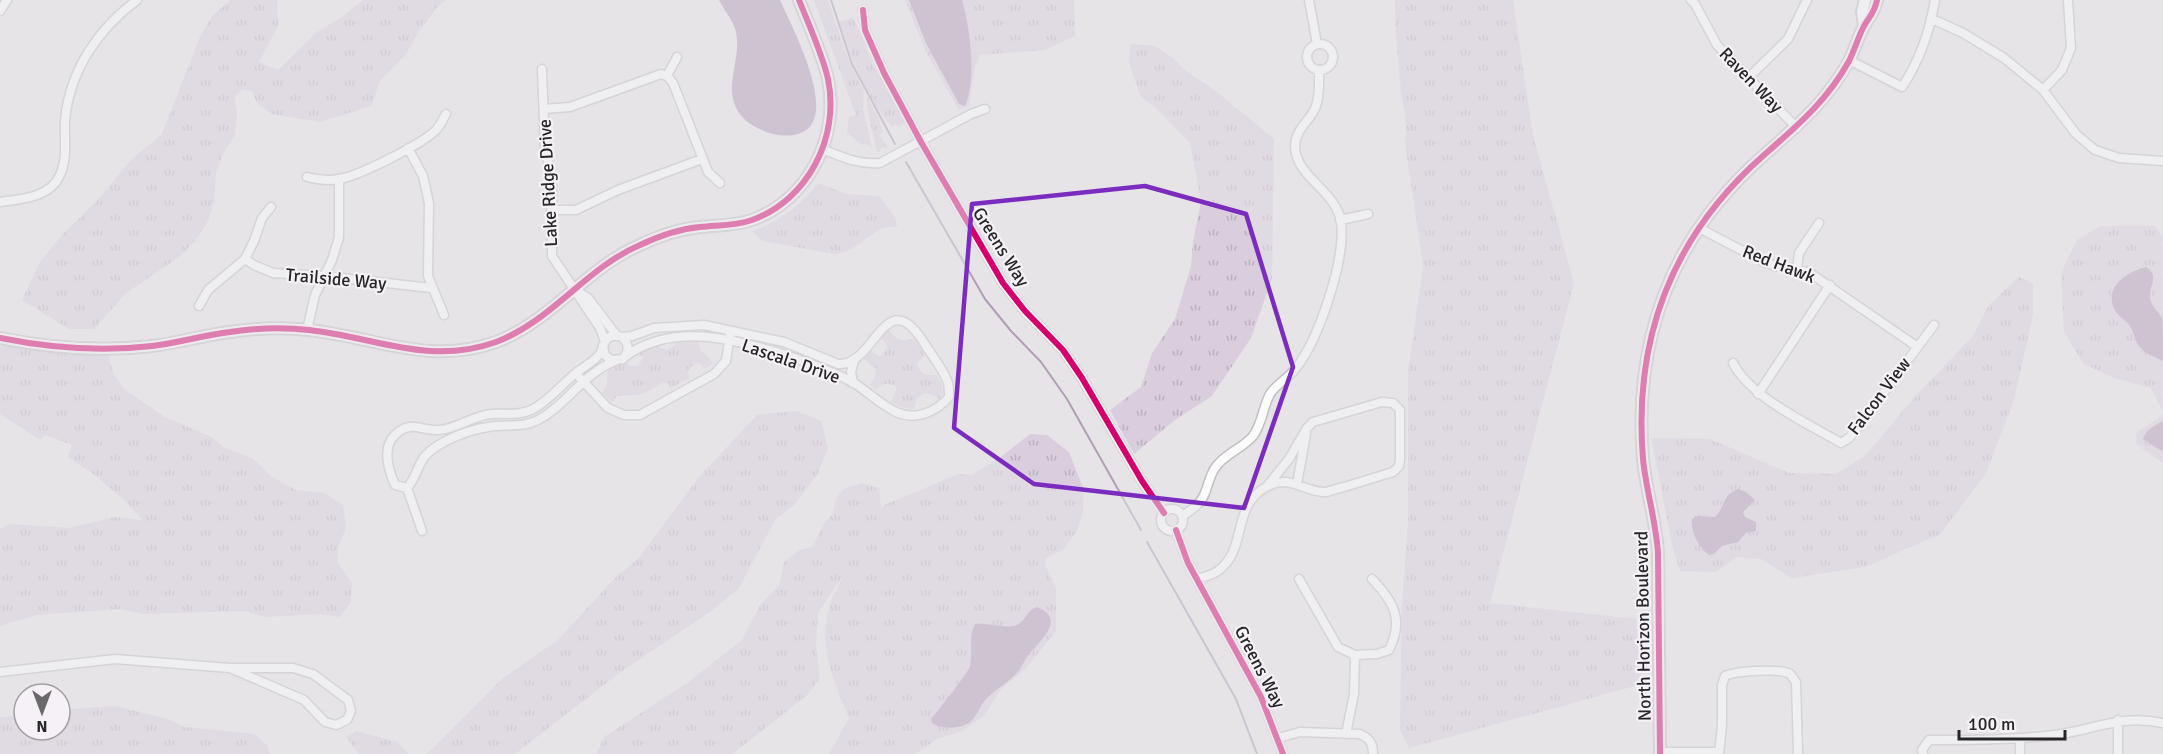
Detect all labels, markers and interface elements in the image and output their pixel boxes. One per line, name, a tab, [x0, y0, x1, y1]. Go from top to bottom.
street label: Raven Way	[1715, 43, 1788, 118]
street label: Lake Ridge Drive	[534, 119, 562, 247]
street label: Greens Way	[968, 203, 1034, 291]
street label: Red Hawk	[1739, 240, 1819, 288]
street label: Trailside Way	[285, 264, 388, 294]
street label: Lascala Drive	[739, 334, 843, 388]
street label: Falcon View	[1843, 353, 1915, 439]
street label: North Horizon Boulevard	[1630, 531, 1656, 721]
street label: Greens Way	[1230, 622, 1290, 712]
north arrow	[12, 682, 72, 742]
scale bar	[1959, 703, 2066, 741]
text: 100 m	[1968, 713, 2015, 735]
text: N	[36, 716, 48, 736]

